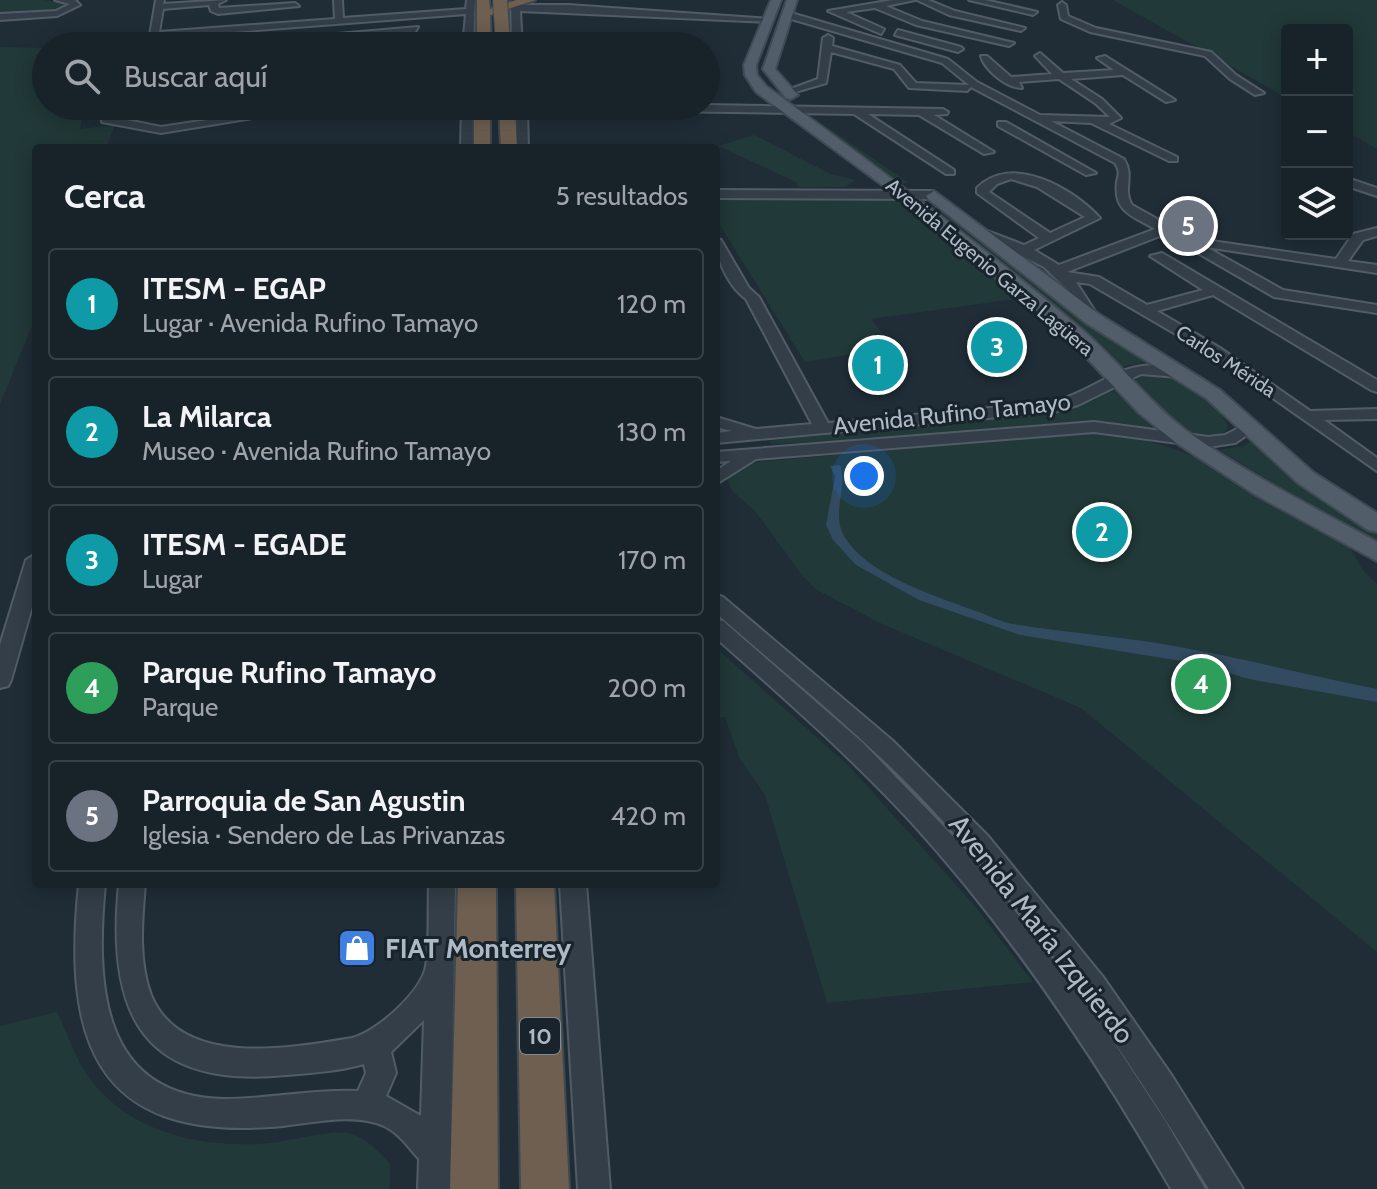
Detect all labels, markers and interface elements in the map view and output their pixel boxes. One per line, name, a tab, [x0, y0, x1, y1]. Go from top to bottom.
map controls	[1281, 24, 1353, 240]
button: +	[1281, 24, 1353, 96]
search box	[32, 32, 720, 120]
icon: search	[60, 54, 104, 98]
text: Buscar aquí	[124, 58, 267, 95]
button: −	[1281, 96, 1353, 168]
button: layers	[1281, 168, 1353, 240]
street label: Avenida Eugenio Garza Lagüera	[881, 173, 1099, 361]
text: Cerca	[64, 175, 145, 217]
text: 5 resultados	[556, 180, 688, 212]
pin: 5	[1162, 196, 1214, 256]
text: ITESM - EGAP	[142, 270, 326, 307]
text: 1	[87, 288, 97, 320]
text: 120 m	[617, 288, 686, 320]
text: Lugar · Avenida Rufino Tamayo	[142, 307, 478, 339]
pin: 3	[971, 317, 1023, 377]
street label: Carlos Mérida	[1172, 320, 1281, 402]
pin: 1	[852, 335, 904, 395]
street label: Avenida Rufino Tamayo	[832, 387, 1072, 440]
text: La Milarca	[142, 398, 272, 435]
text: 2	[85, 416, 99, 448]
text: 130 m	[617, 416, 686, 448]
text: Museo · Avenida Rufino Tamayo	[142, 435, 491, 467]
your location	[844, 456, 884, 496]
pin: 2	[1076, 502, 1128, 562]
text: ITESM - EGADE	[142, 526, 347, 563]
text: 3	[85, 544, 99, 576]
text: 170 m	[618, 544, 686, 576]
text: Lugar	[142, 563, 202, 595]
text: Parque Rufino Tamayo	[142, 654, 436, 691]
pin: 4	[1175, 654, 1227, 714]
text: 4	[84, 672, 100, 704]
text: 200 m	[607, 672, 686, 704]
text: Parque	[142, 691, 218, 723]
text: Parroquia de San Agustin	[142, 782, 466, 819]
text: 5	[85, 800, 99, 832]
text: 420 m	[611, 800, 686, 832]
street label: Avenida María Izquierdo	[942, 808, 1142, 1050]
text: Iglesia · Sendero de Las Privanzas	[142, 819, 505, 851]
shop icon: FIAT Monterrey	[336, 927, 378, 969]
place label: FIAT Monterrey	[385, 931, 571, 965]
road number: 10	[520, 1018, 560, 1054]

